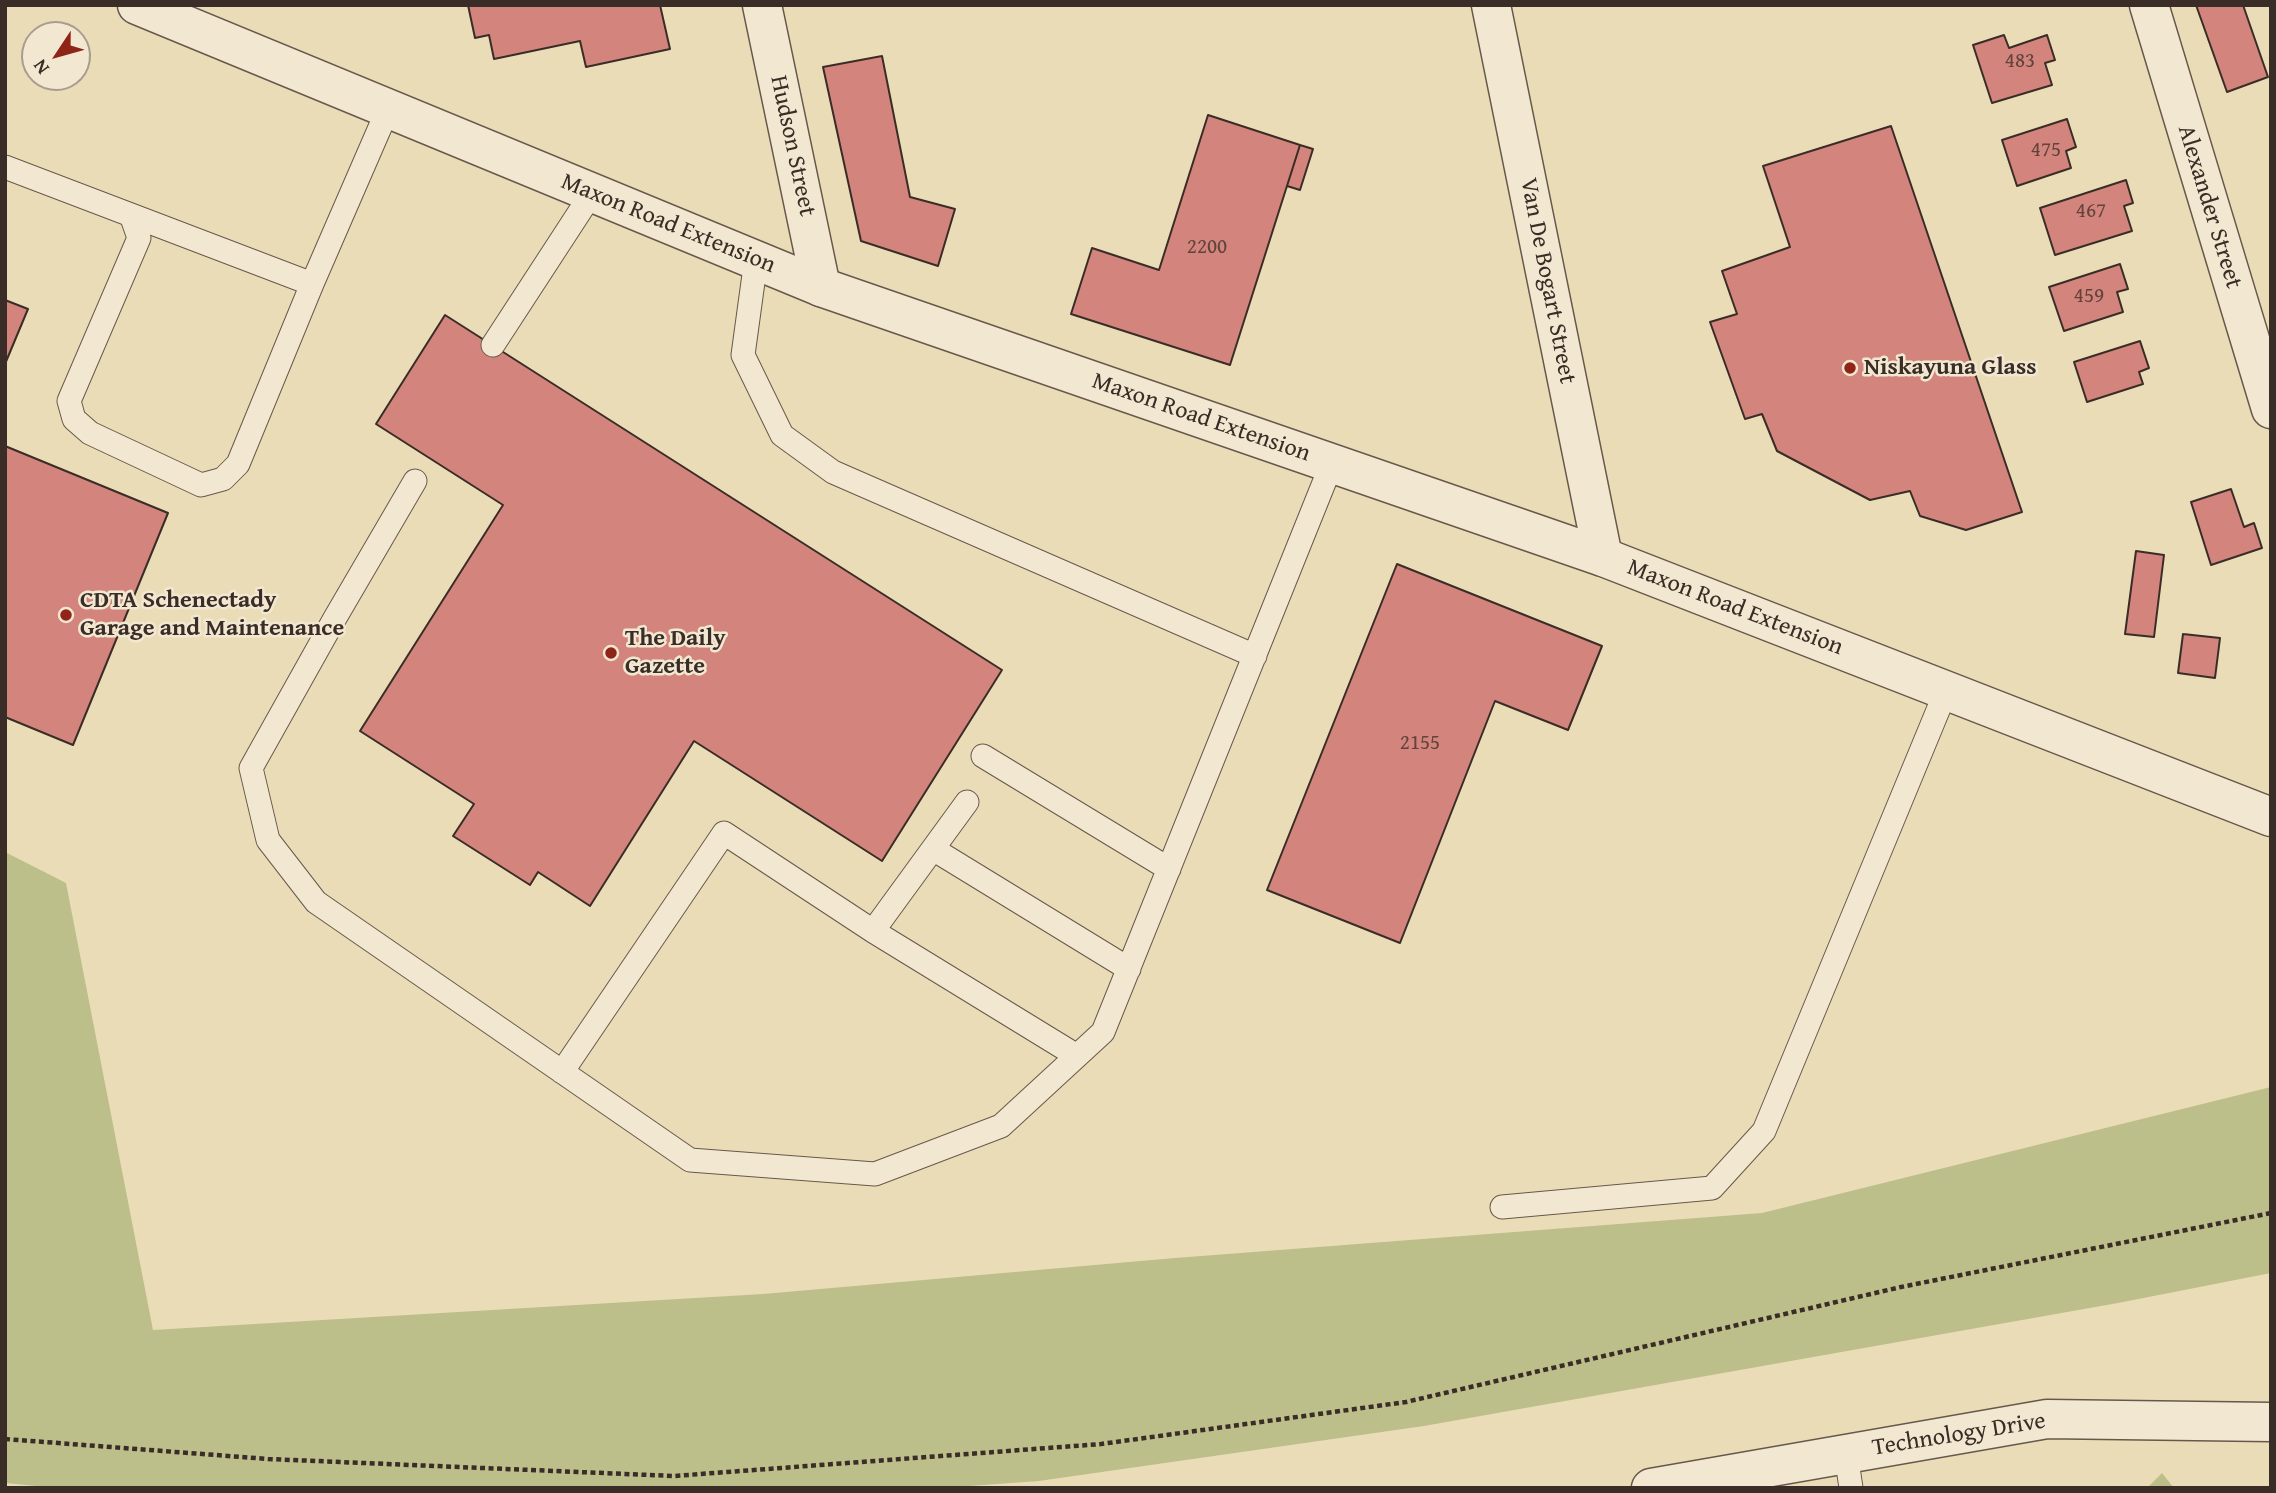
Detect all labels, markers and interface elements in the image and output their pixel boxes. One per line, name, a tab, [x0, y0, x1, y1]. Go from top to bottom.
north arrow	[21, 21, 91, 91]
house number: 483	[2005, 49, 2035, 75]
text: N	[26, 54, 56, 81]
street label: Hudson Street	[763, 73, 821, 219]
street label: Alexander Street	[2170, 122, 2248, 292]
house number: 475	[2031, 138, 2061, 164]
street label: Maxon Road Extension	[557, 168, 779, 280]
street label: Van De Bogart Street	[1513, 176, 1581, 386]
house number: 467	[2076, 199, 2106, 225]
house number: 2200	[1187, 235, 1227, 261]
house number: 459	[2074, 284, 2104, 310]
place label: Niskayuna Glass	[1864, 354, 2037, 382]
marker: Niskayuna Glass	[1842, 360, 1858, 376]
street label: Maxon Road Extension	[1088, 367, 1314, 469]
street label: Maxon Road Extension	[1623, 554, 1847, 662]
place label: CDTA Schenectady Garage and Maintenance	[80, 587, 344, 643]
marker: CDTA Schenectady Garage and Maintenance	[58, 607, 74, 623]
place label: The Daily Gazette	[625, 625, 726, 681]
marker: The Daily Gazette	[603, 645, 619, 661]
house number: 2155	[1400, 731, 1440, 757]
street label: Technology Drive	[1870, 1407, 2048, 1463]

